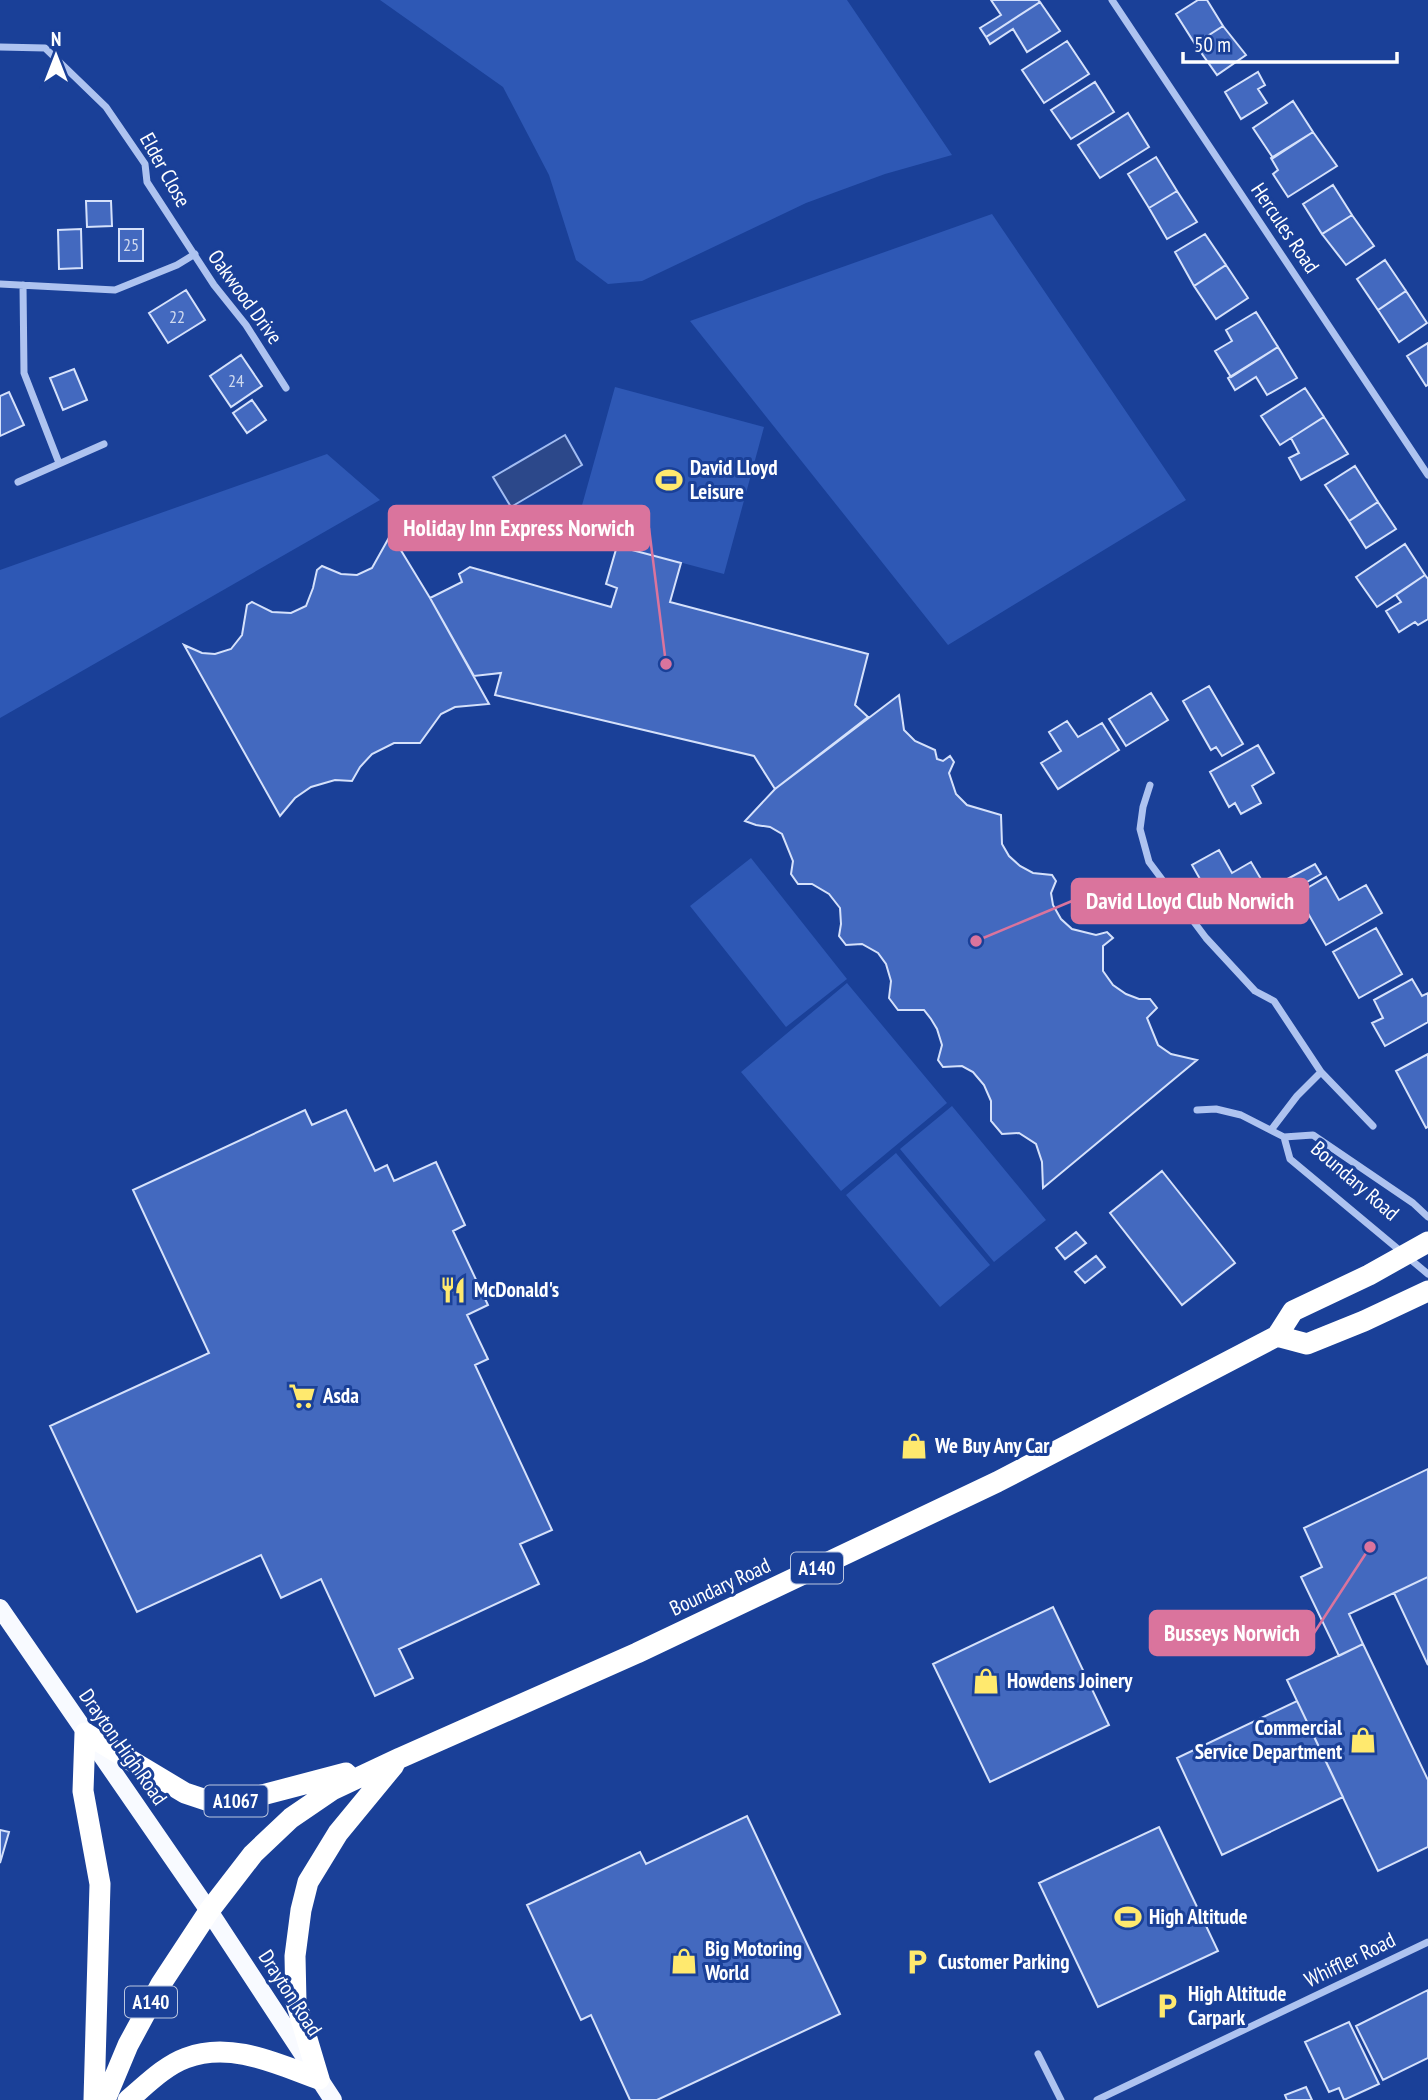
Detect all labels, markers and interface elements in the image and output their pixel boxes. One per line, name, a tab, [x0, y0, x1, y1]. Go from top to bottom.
north arrow	[21, 21, 91, 91]
scale bar	[1183, 21, 1396, 65]
text: N	[51, 27, 61, 51]
text: 50 m	[1194, 31, 1231, 58]
street label: Elder Close	[134, 128, 197, 212]
street label: Hercules Road	[1245, 177, 1325, 278]
house number: 25	[123, 233, 139, 256]
street label: Oakwood Drive	[202, 244, 289, 349]
house number: 22	[169, 305, 185, 328]
house number: 24	[228, 369, 244, 392]
place label: David Lloyd Leisure	[690, 454, 778, 505]
sports icon: David Lloyd Leisure	[654, 465, 684, 495]
callout: Holiday Inn Express Norwich	[389, 506, 649, 550]
text: Holiday Inn Express Norwich	[403, 513, 635, 542]
callout: David Lloyd Club Norwich	[1072, 879, 1308, 923]
text: David Lloyd Club Norwich	[1086, 886, 1294, 915]
street label: Boundary Road	[1306, 1135, 1405, 1226]
restaurant icon: McDonald's	[438, 1275, 468, 1305]
place label: McDonald's	[474, 1276, 559, 1303]
supermarket icon: Asda	[287, 1381, 317, 1411]
place label: Asda	[322, 1382, 359, 1409]
shop icon: We Buy Any Car	[899, 1431, 929, 1461]
place label: We Buy Any Car	[934, 1432, 1050, 1459]
street label: Boundary Road	[665, 1551, 774, 1622]
road number: A140	[791, 1552, 843, 1584]
callout: Busseys Norwich	[1150, 1611, 1314, 1655]
text: Busseys Norwich	[1164, 1618, 1300, 1647]
shop icon: Howdens Joinery	[971, 1666, 1001, 1696]
place label: Howdens Joinery	[1007, 1667, 1133, 1694]
street label: Drayton High Road	[73, 1683, 173, 1810]
place label: Commercial Service Department	[1195, 1714, 1343, 1765]
shop icon: Commercial Service Department	[1348, 1725, 1378, 1755]
road number: A1067	[204, 1786, 268, 1816]
sports icon: High Altitude	[1113, 1902, 1143, 1932]
place label: High Altitude	[1149, 1903, 1248, 1930]
street label: Whiffler Road	[1300, 1926, 1400, 1993]
place label: Big Motoring World	[704, 1935, 802, 1986]
street label: Drayton Road	[253, 1945, 328, 2041]
shop icon: Big Motoring World	[669, 1946, 699, 1976]
parking icon: Customer Parking	[902, 1947, 932, 1977]
place label: Customer Parking	[938, 1948, 1069, 1975]
place label: High Altitude Carpark	[1188, 1980, 1287, 2031]
road number: A140	[125, 1986, 177, 2018]
parking icon: High Altitude Carpark	[1152, 1991, 1182, 2021]

